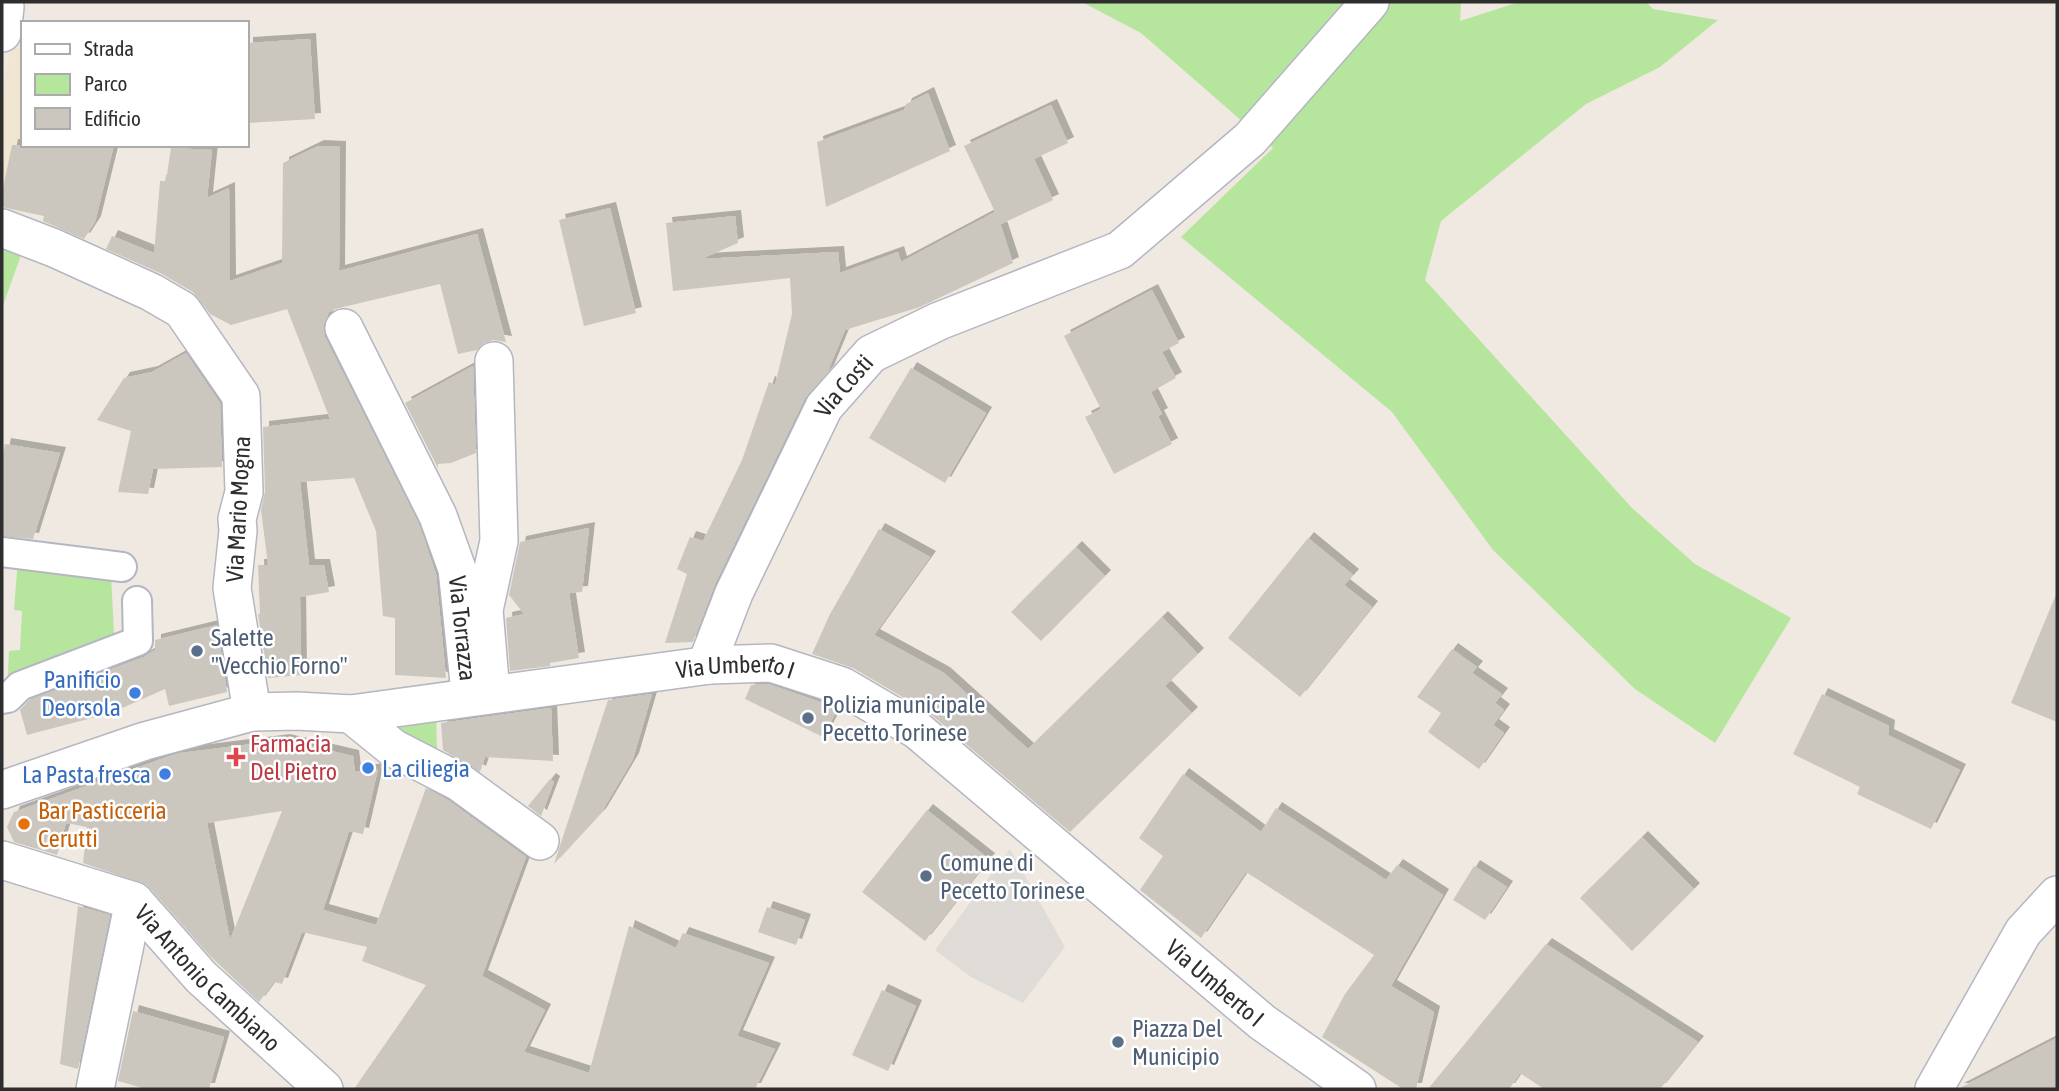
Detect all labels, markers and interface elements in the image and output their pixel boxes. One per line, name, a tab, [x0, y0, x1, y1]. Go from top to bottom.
legend	[21, 21, 248, 147]
text: Strada	[84, 36, 134, 60]
text: Parco	[84, 71, 127, 95]
text: Edificio	[84, 106, 141, 130]
street label: Via Costi	[808, 349, 878, 421]
street label: Via Mario Mogna	[221, 435, 255, 583]
street label: Via Torrazza	[444, 574, 482, 682]
place label: Salette "Vecchio Forno"	[211, 624, 348, 679]
marker: Salette "Vecchio Forno"	[189, 643, 205, 659]
street label: Via Umberto I	[674, 649, 798, 683]
place label: Panificio Deorsola	[41, 666, 121, 721]
marker: Panificio Deorsola	[127, 685, 143, 701]
place label: Polizia municipale Pecetto Torinese	[822, 691, 985, 746]
marker: Polizia municipale Pecetto Torinese	[800, 710, 816, 726]
place label: Farmacia Del Pietro	[250, 730, 337, 785]
marker: Farmacia Del Pietro	[228, 749, 244, 765]
place label: La ciliegia	[382, 755, 470, 782]
marker: La ciliegia	[360, 760, 376, 776]
place label: La Pasta fresca	[22, 761, 151, 788]
marker: La Pasta fresca	[157, 766, 173, 782]
place label: Bar Pasticceria Cerutti	[38, 797, 167, 852]
marker: Bar Pasticceria Cerutti	[16, 816, 32, 832]
place label: Comune di Pecetto Torinese	[940, 849, 1085, 904]
marker: Comune di Pecetto Torinese	[918, 868, 934, 884]
street label: Via Antonio Cambiano	[130, 899, 286, 1056]
street label: Via Umberto I	[1161, 934, 1270, 1032]
place label: Piazza Del Municipio	[1132, 1015, 1223, 1070]
marker: Piazza Del Municipio	[1110, 1034, 1126, 1050]

